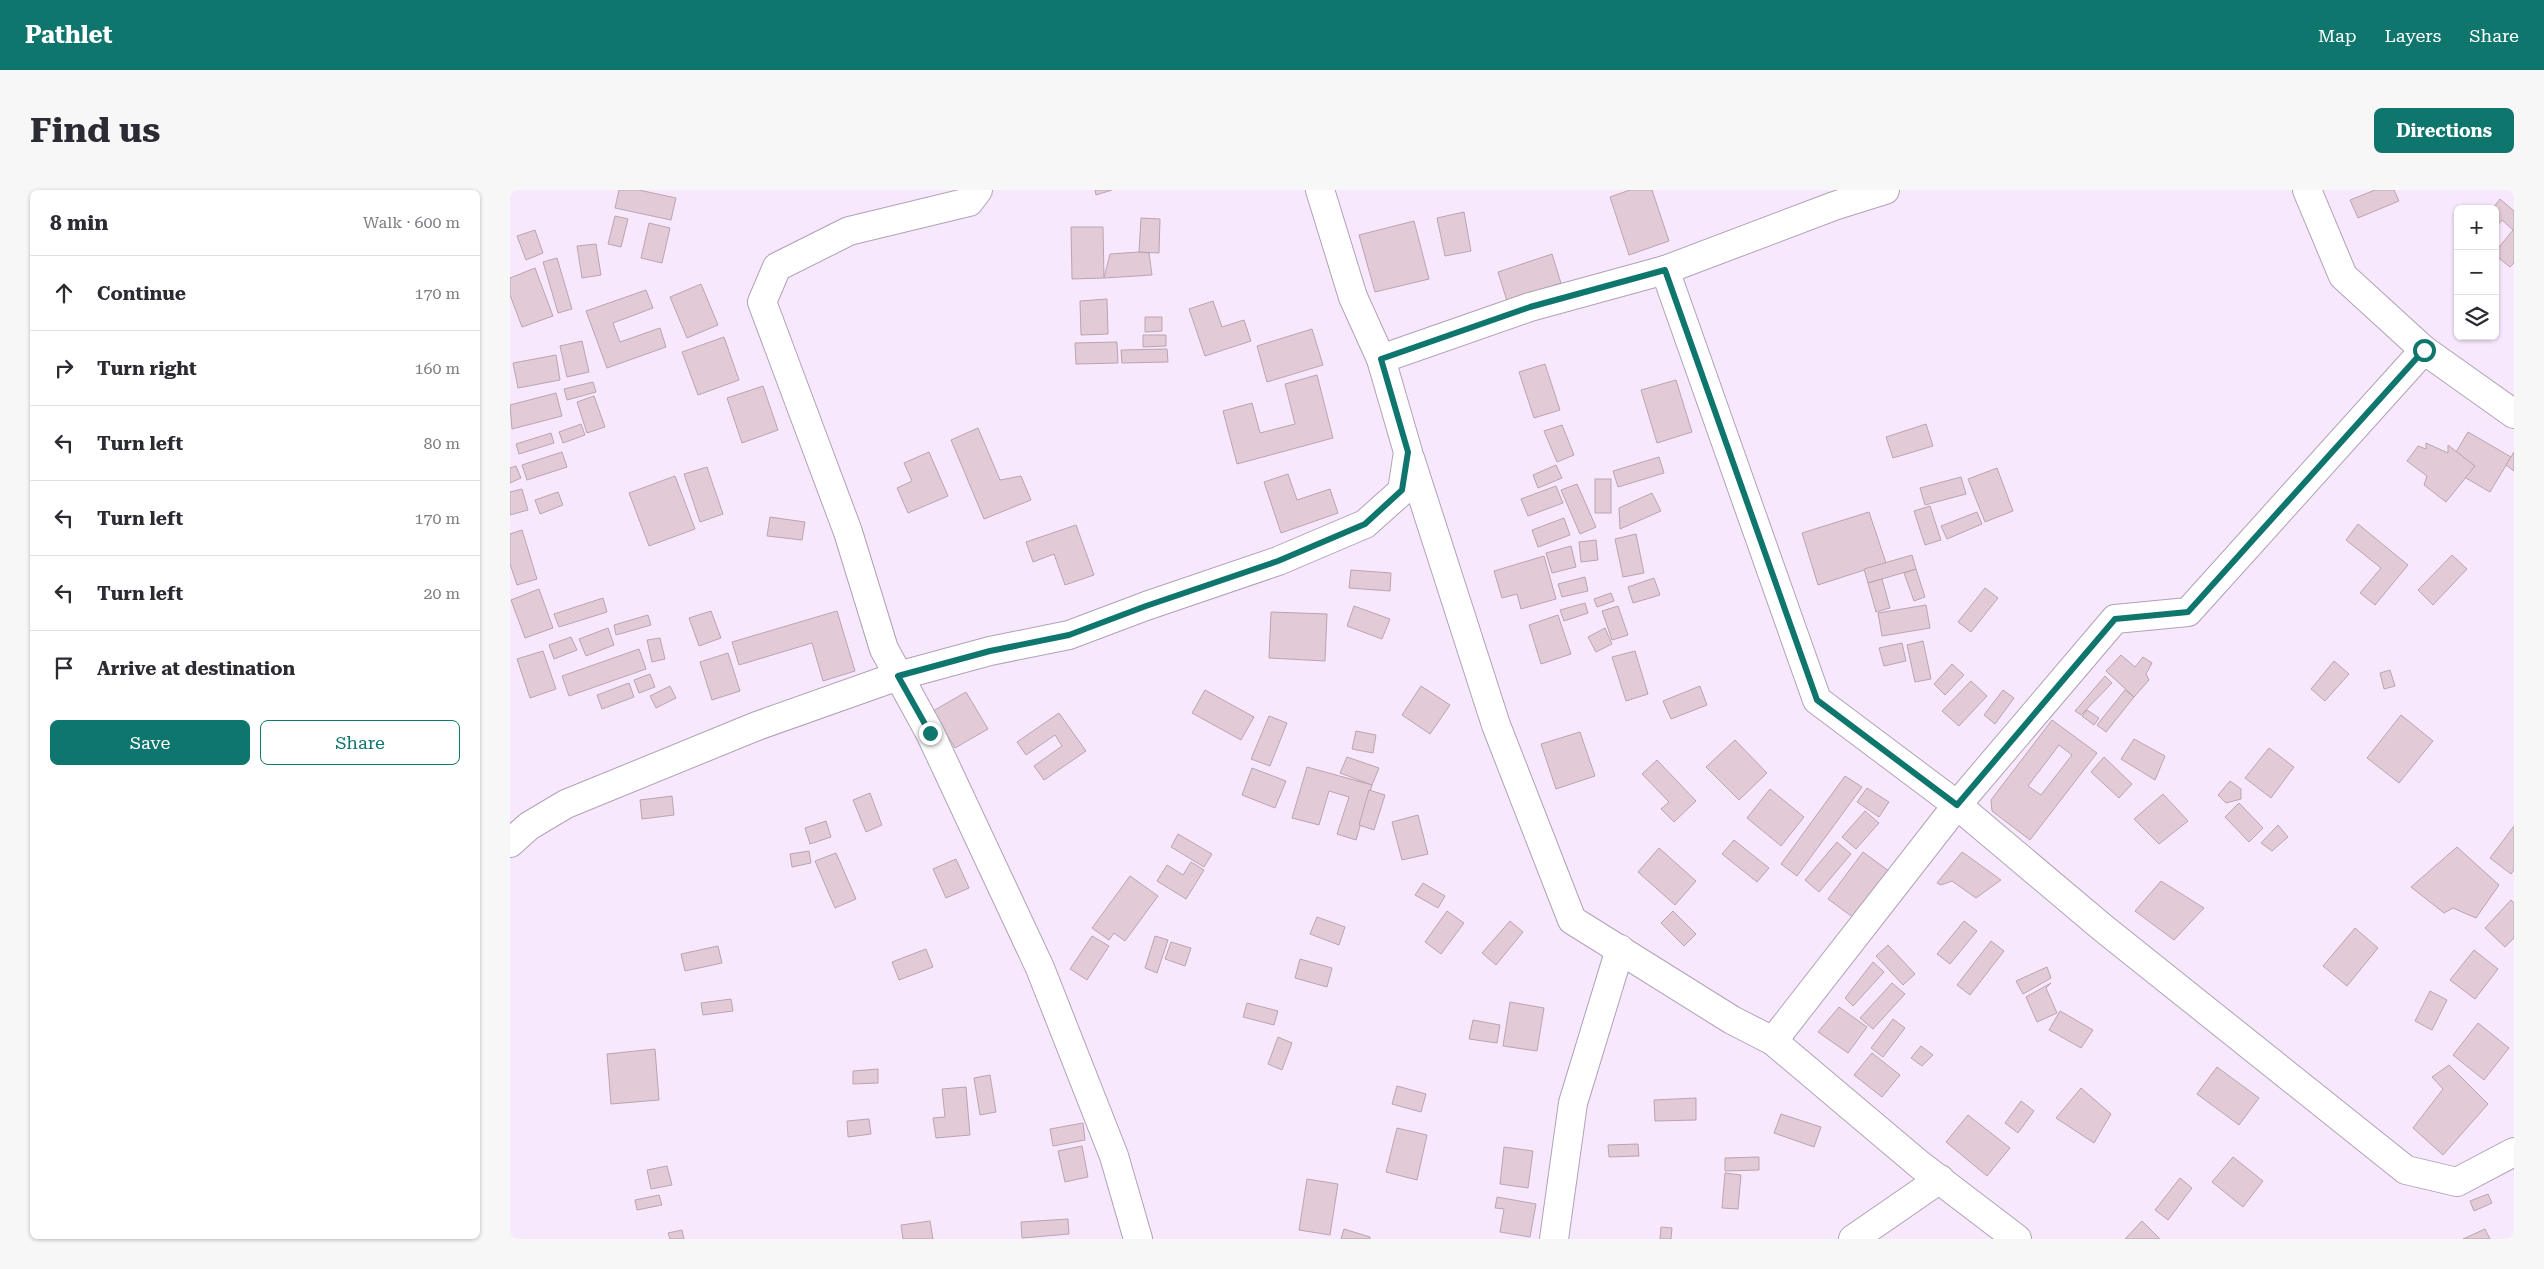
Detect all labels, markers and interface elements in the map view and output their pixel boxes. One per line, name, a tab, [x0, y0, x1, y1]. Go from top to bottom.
text: Pathlet	[25, 21, 112, 49]
text: Map	[2318, 25, 2357, 46]
text: Layers	[2385, 25, 2441, 46]
text: Share	[2469, 25, 2519, 46]
button: Directions	[2374, 108, 2514, 153]
text: Find us	[30, 110, 160, 151]
map controls	[2454, 205, 2499, 340]
button: +	[2454, 205, 2499, 250]
text: 8 min	[50, 211, 108, 235]
text: Walk · 600 m	[363, 213, 460, 232]
button: −	[2454, 250, 2499, 295]
icon: ahead	[50, 279, 78, 307]
text: Continue	[97, 282, 186, 305]
text: 170 m	[414, 284, 460, 303]
button: layers	[2454, 295, 2499, 340]
route start	[2413, 339, 2436, 362]
icon: right	[50, 354, 78, 382]
text: Turn right	[97, 357, 197, 380]
text: 160 m	[414, 359, 460, 378]
icon: left	[50, 429, 78, 457]
text: Turn left	[97, 432, 183, 455]
text: 80 m	[423, 434, 460, 453]
icon: left	[50, 504, 78, 532]
text: Turn left	[97, 507, 183, 530]
text: 170 m	[414, 509, 460, 528]
icon: left	[50, 579, 78, 607]
text: Turn left	[97, 582, 183, 605]
text: 20 m	[423, 584, 460, 603]
icon: arrive	[50, 654, 78, 682]
text: Arrive at destination	[97, 657, 295, 680]
button: Save	[50, 720, 250, 765]
button: Share	[260, 720, 460, 765]
route end	[919, 722, 942, 745]

